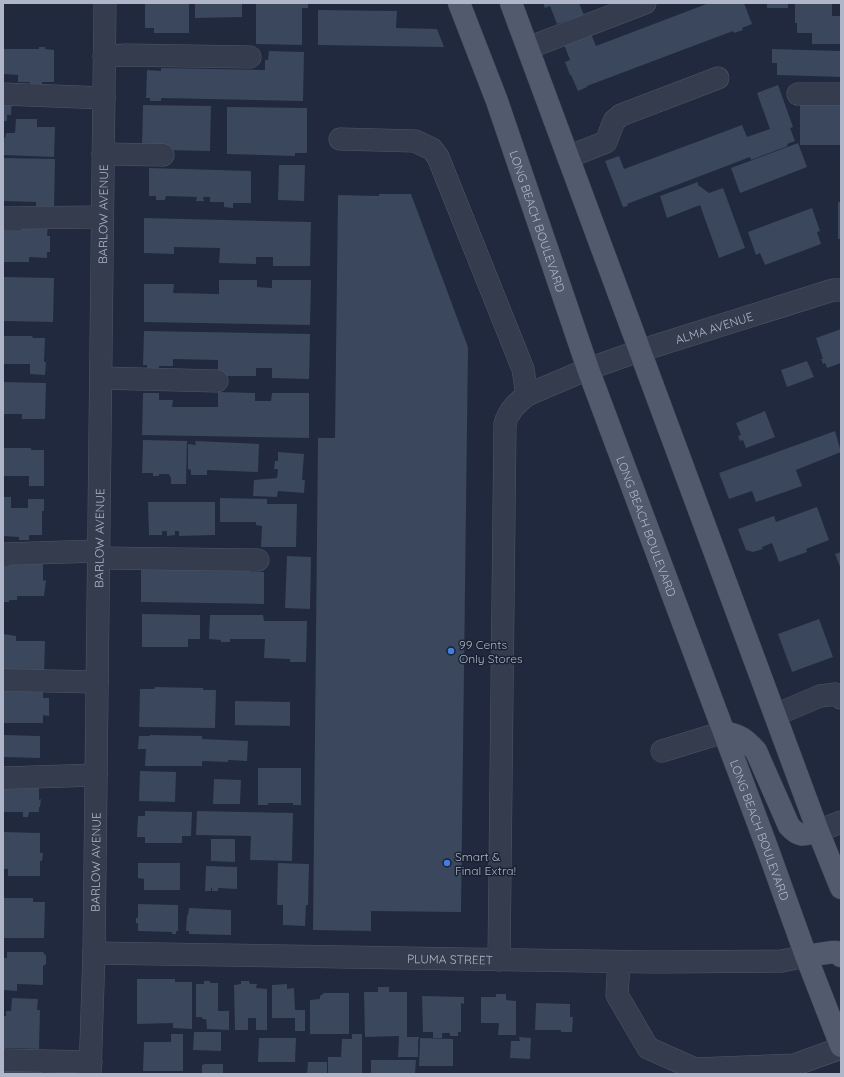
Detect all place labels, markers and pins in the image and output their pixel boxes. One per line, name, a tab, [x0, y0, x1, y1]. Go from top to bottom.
place label: 99 Cents Only Stores	[459, 637, 523, 666]
marker: 99 Cents Only Stores	[446, 646, 456, 656]
place label: Smart & Final Extra!	[455, 849, 516, 878]
marker: Smart & Final Extra!	[442, 858, 452, 868]

